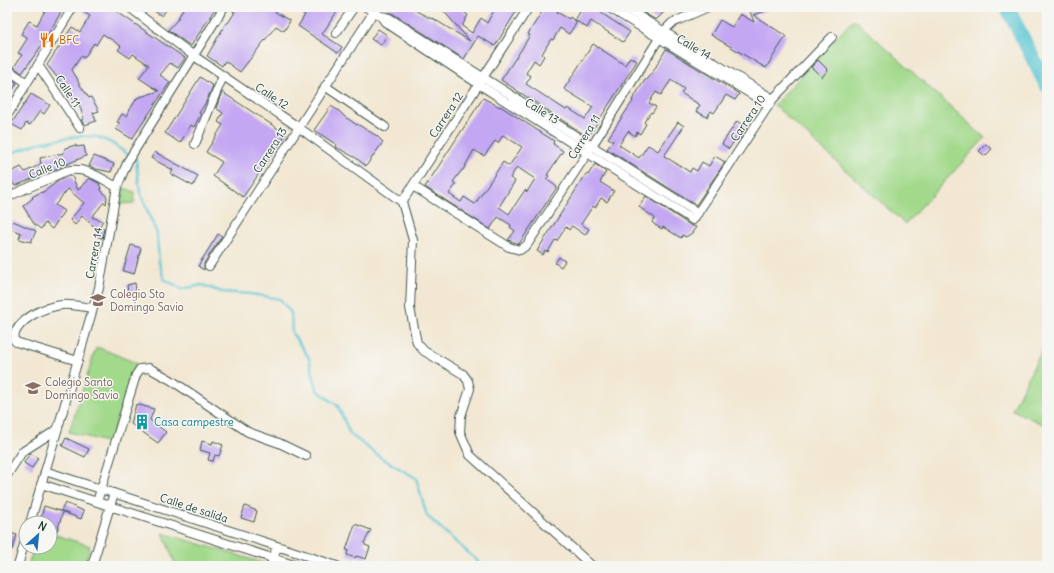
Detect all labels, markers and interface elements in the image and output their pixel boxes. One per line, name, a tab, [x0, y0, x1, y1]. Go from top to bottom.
restaurant icon: BFC	[38, 31, 56, 49]
street label: Calle 14	[674, 31, 714, 63]
place label: BFC	[59, 33, 80, 47]
street label: Calle 11	[52, 72, 84, 110]
street label: Calle 12	[253, 80, 291, 112]
street label: Carrera 12	[426, 90, 466, 140]
street label: Carrera 10	[727, 92, 769, 144]
street label: Calle 13	[522, 95, 562, 127]
street label: Carrera 11	[565, 112, 603, 162]
street label: Carrera 13	[250, 124, 290, 176]
street label: Calle 10	[27, 154, 67, 182]
street label: Carrera 14	[83, 226, 105, 280]
place label: Colegio Sto Domingo Savio	[110, 287, 184, 314]
school or university icon: Colegio Sto Domingo Savio	[89, 291, 107, 309]
place label: Colegio Santo Domingo Savio	[45, 375, 119, 402]
school or university icon: Colegio Santo Domingo Savio	[24, 379, 42, 397]
building icon: Casa campestre	[133, 413, 151, 431]
place label: Casa campestre	[154, 415, 234, 429]
street label: Calle de salida	[158, 490, 230, 526]
north arrow	[18, 515, 58, 555]
text: N	[36, 518, 49, 534]

